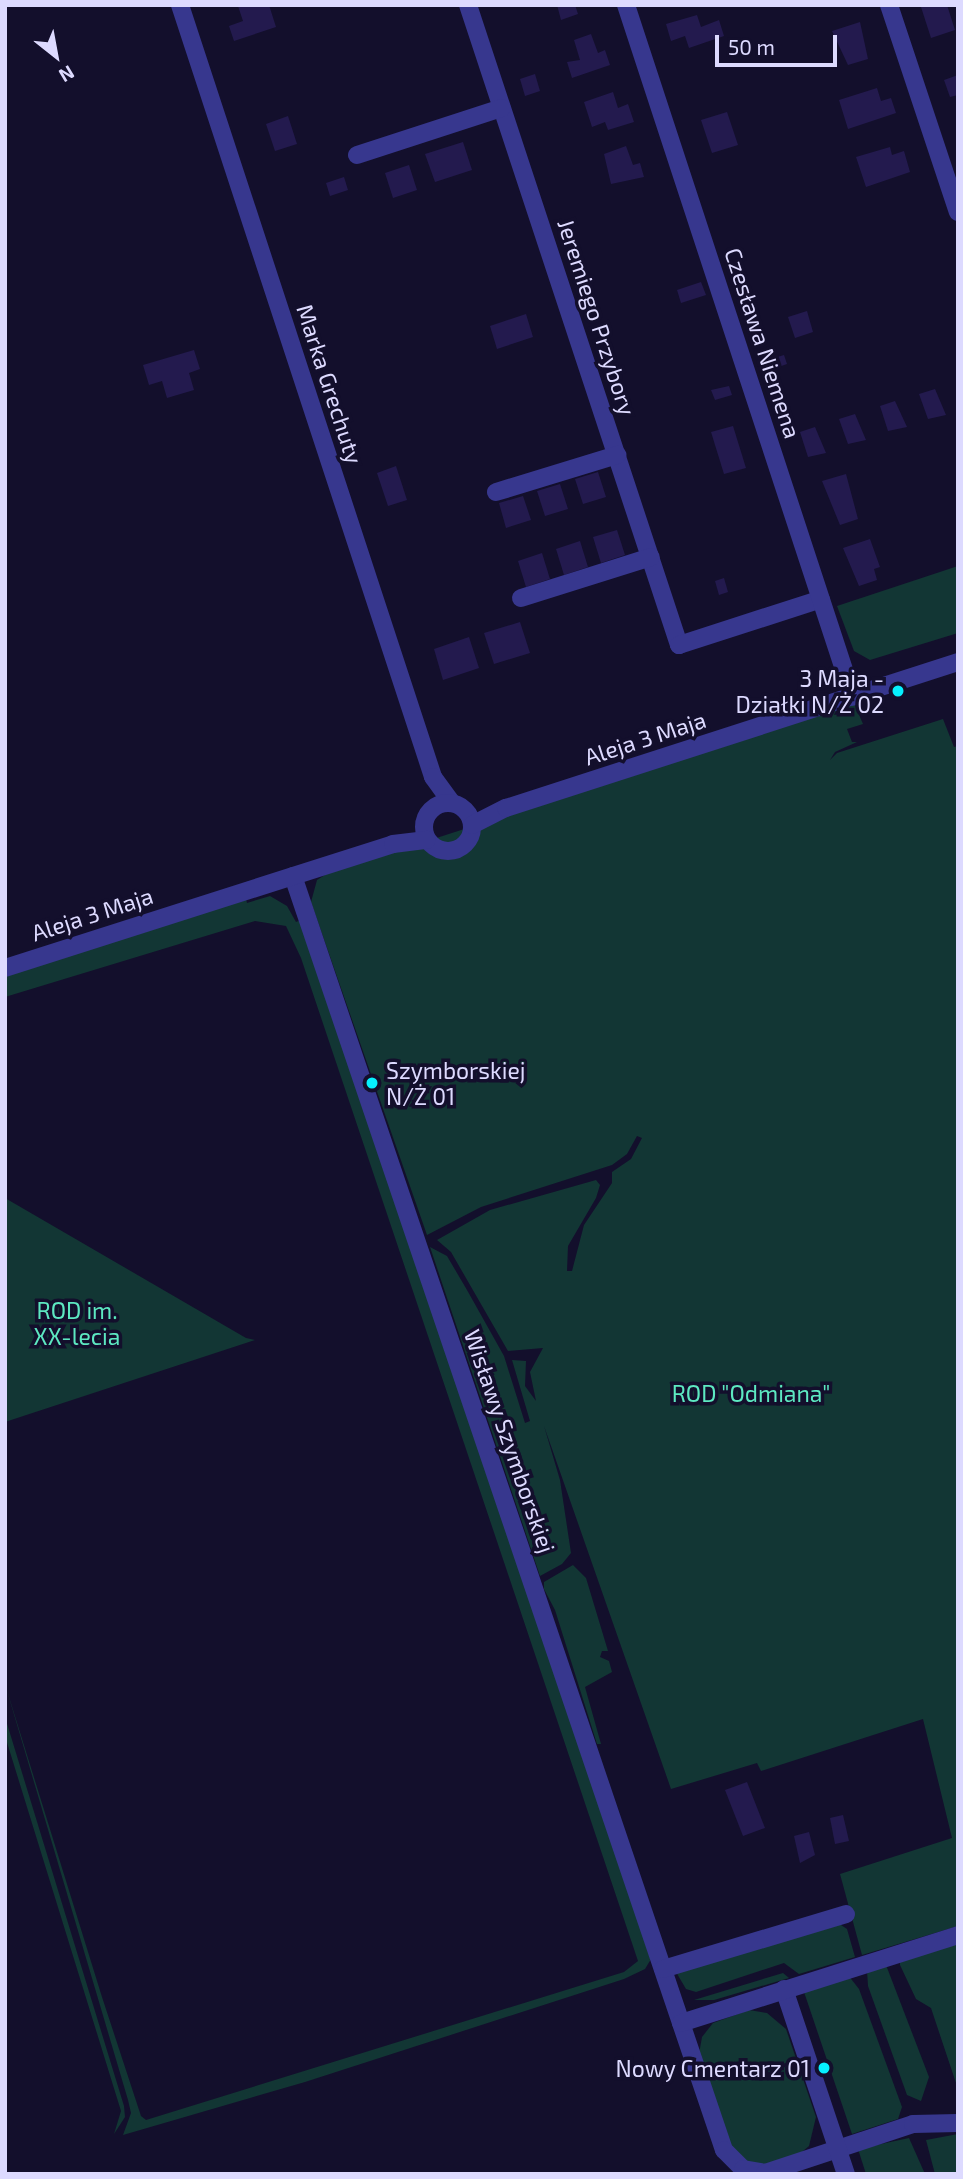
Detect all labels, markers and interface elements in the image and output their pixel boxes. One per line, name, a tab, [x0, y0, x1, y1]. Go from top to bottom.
north arrow	[21, 21, 91, 91]
scale bar	[718, 21, 841, 65]
text: 50 m	[728, 34, 775, 59]
text: N	[55, 61, 79, 88]
street label: Jeremiego Przybory	[552, 215, 642, 419]
street label: Czesława Niemena	[719, 244, 807, 442]
street label: Marka Grechuty	[291, 301, 369, 467]
place label: 3 Maja - Działki N/Ż 02	[736, 664, 884, 718]
marker: 3 Maja - Działki N/Ż 02	[890, 683, 906, 699]
street label: Aleja 3 Maja	[581, 705, 709, 771]
street label: Aleja 3 Maja	[28, 881, 156, 947]
place label: Szymborskiej N/Ż 01	[386, 1056, 526, 1110]
marker: Szymborskiej N/Ż 01	[364, 1075, 380, 1091]
park label: ROD im. XX-lecia	[34, 1296, 120, 1350]
street label: Wisławy Szymborskiej	[459, 1325, 561, 1557]
park label: ROD "Odmiana"	[672, 1379, 830, 1407]
place label: Nowy Cmentarz 01	[615, 2054, 810, 2082]
marker: Nowy Cmentarz 01	[816, 2060, 832, 2076]

